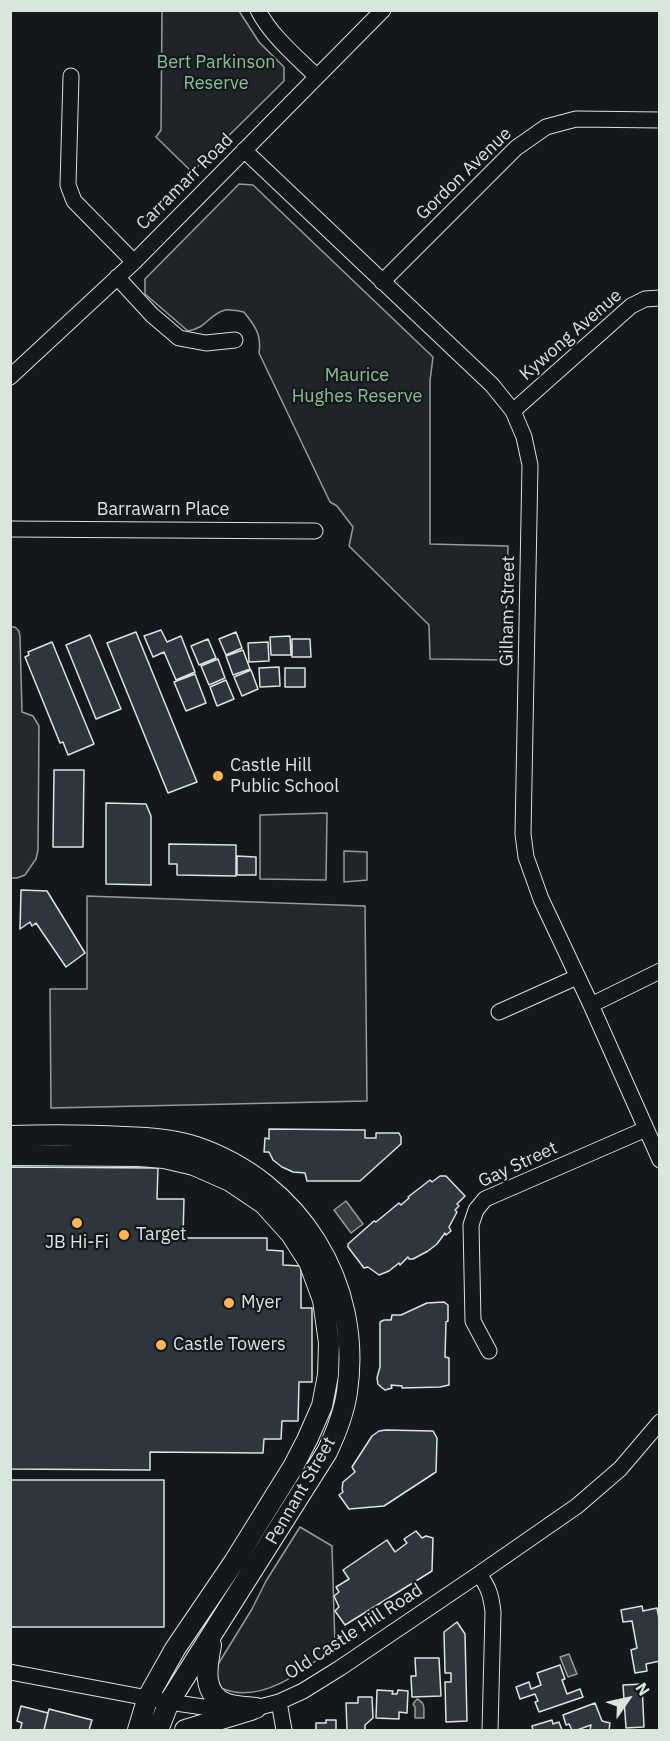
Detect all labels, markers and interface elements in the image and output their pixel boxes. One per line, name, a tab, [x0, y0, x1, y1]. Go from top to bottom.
park label: Bert Parkinson Reserve	[156, 52, 276, 94]
street label: Gordon Avenue	[412, 123, 516, 225]
street label: Carramarr Road	[132, 129, 238, 235]
street label: Kywong Avenue	[516, 285, 626, 385]
park label: Maurice Hughes Reserve	[292, 365, 422, 407]
street label: Barrawarn Place	[97, 499, 229, 521]
street label: Gilham Street	[496, 555, 520, 667]
place label: Castle Hill Public School	[230, 755, 339, 798]
marker: Castle Hill Public School	[211, 769, 225, 783]
street label: Gay Street	[475, 1137, 561, 1193]
marker: JB Hi-Fi	[70, 1216, 84, 1230]
place label: Target	[136, 1224, 186, 1246]
marker: Target	[117, 1228, 131, 1242]
place label: JB Hi-Fi	[45, 1232, 109, 1254]
place label: Myer	[241, 1292, 281, 1314]
marker: Myer	[222, 1296, 236, 1310]
place label: Castle Towers	[173, 1334, 286, 1356]
marker: Castle Towers	[154, 1338, 168, 1352]
street label: Pennant Street	[261, 1433, 341, 1549]
street label: Old Castle Hill Road	[281, 1579, 427, 1685]
north arrow	[598, 1669, 658, 1729]
text: N	[631, 1679, 654, 1699]

